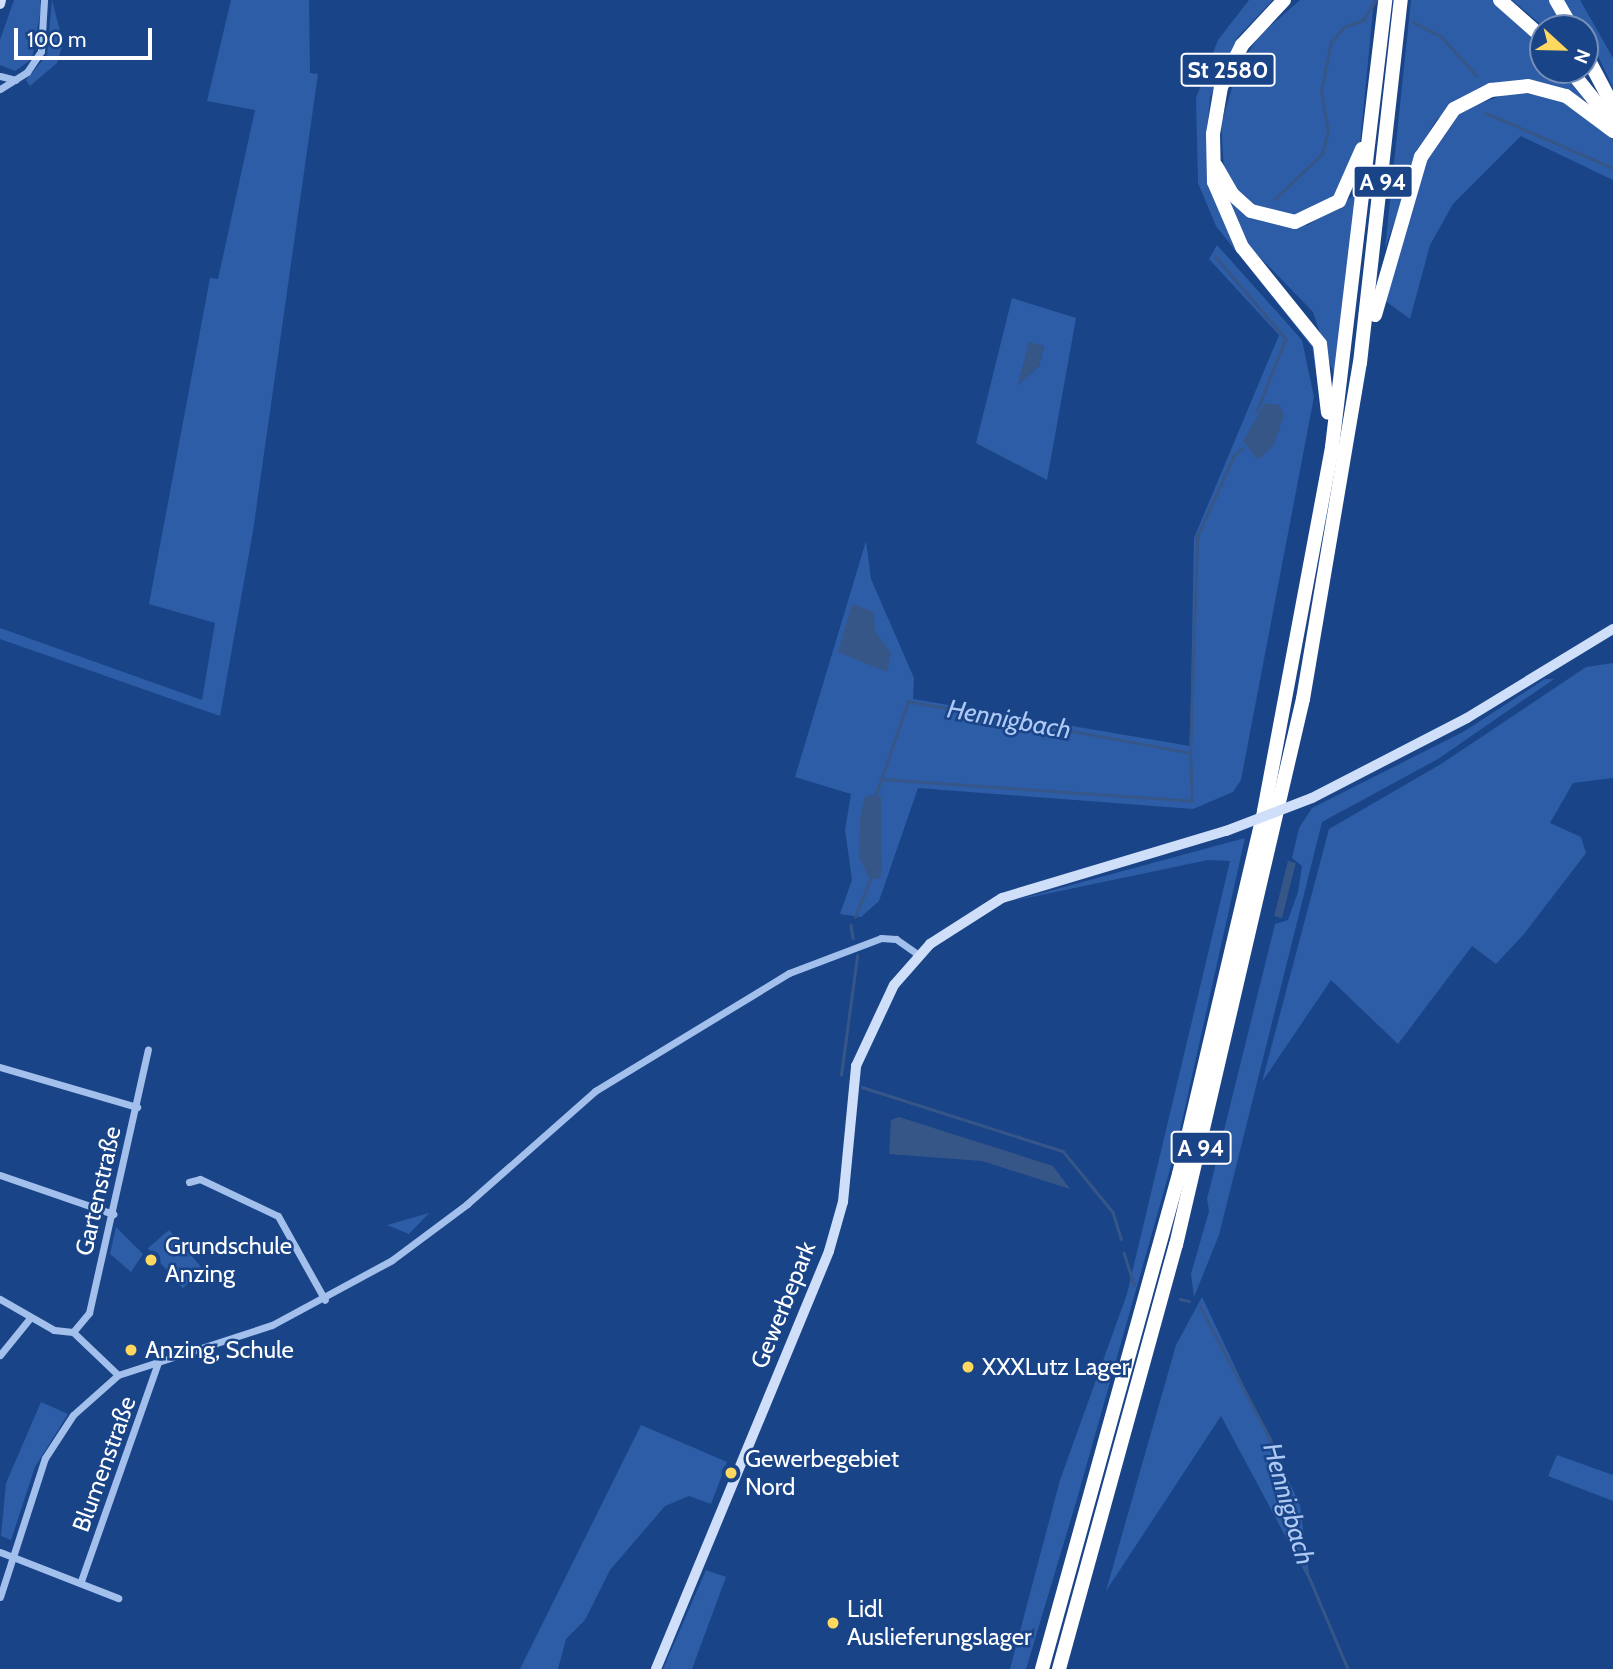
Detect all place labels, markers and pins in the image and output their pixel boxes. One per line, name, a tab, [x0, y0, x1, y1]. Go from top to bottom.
place label: Grundschule Anzing	[165, 1232, 292, 1288]
marker: Grundschule Anzing	[143, 1252, 159, 1268]
place label: Anzing, Schule	[145, 1336, 294, 1364]
marker: Anzing, Schule	[123, 1342, 139, 1358]
place label: XXXLutz Lager	[982, 1353, 1129, 1381]
marker: XXXLutz Lager	[960, 1359, 976, 1375]
place label: Gewerbegebiet Nord	[745, 1445, 899, 1501]
marker: Gewerbegebiet Nord	[723, 1465, 739, 1481]
place label: Lidl Auslieferungslager	[847, 1595, 1032, 1651]
marker: Lidl Auslieferungslager	[825, 1615, 841, 1631]

